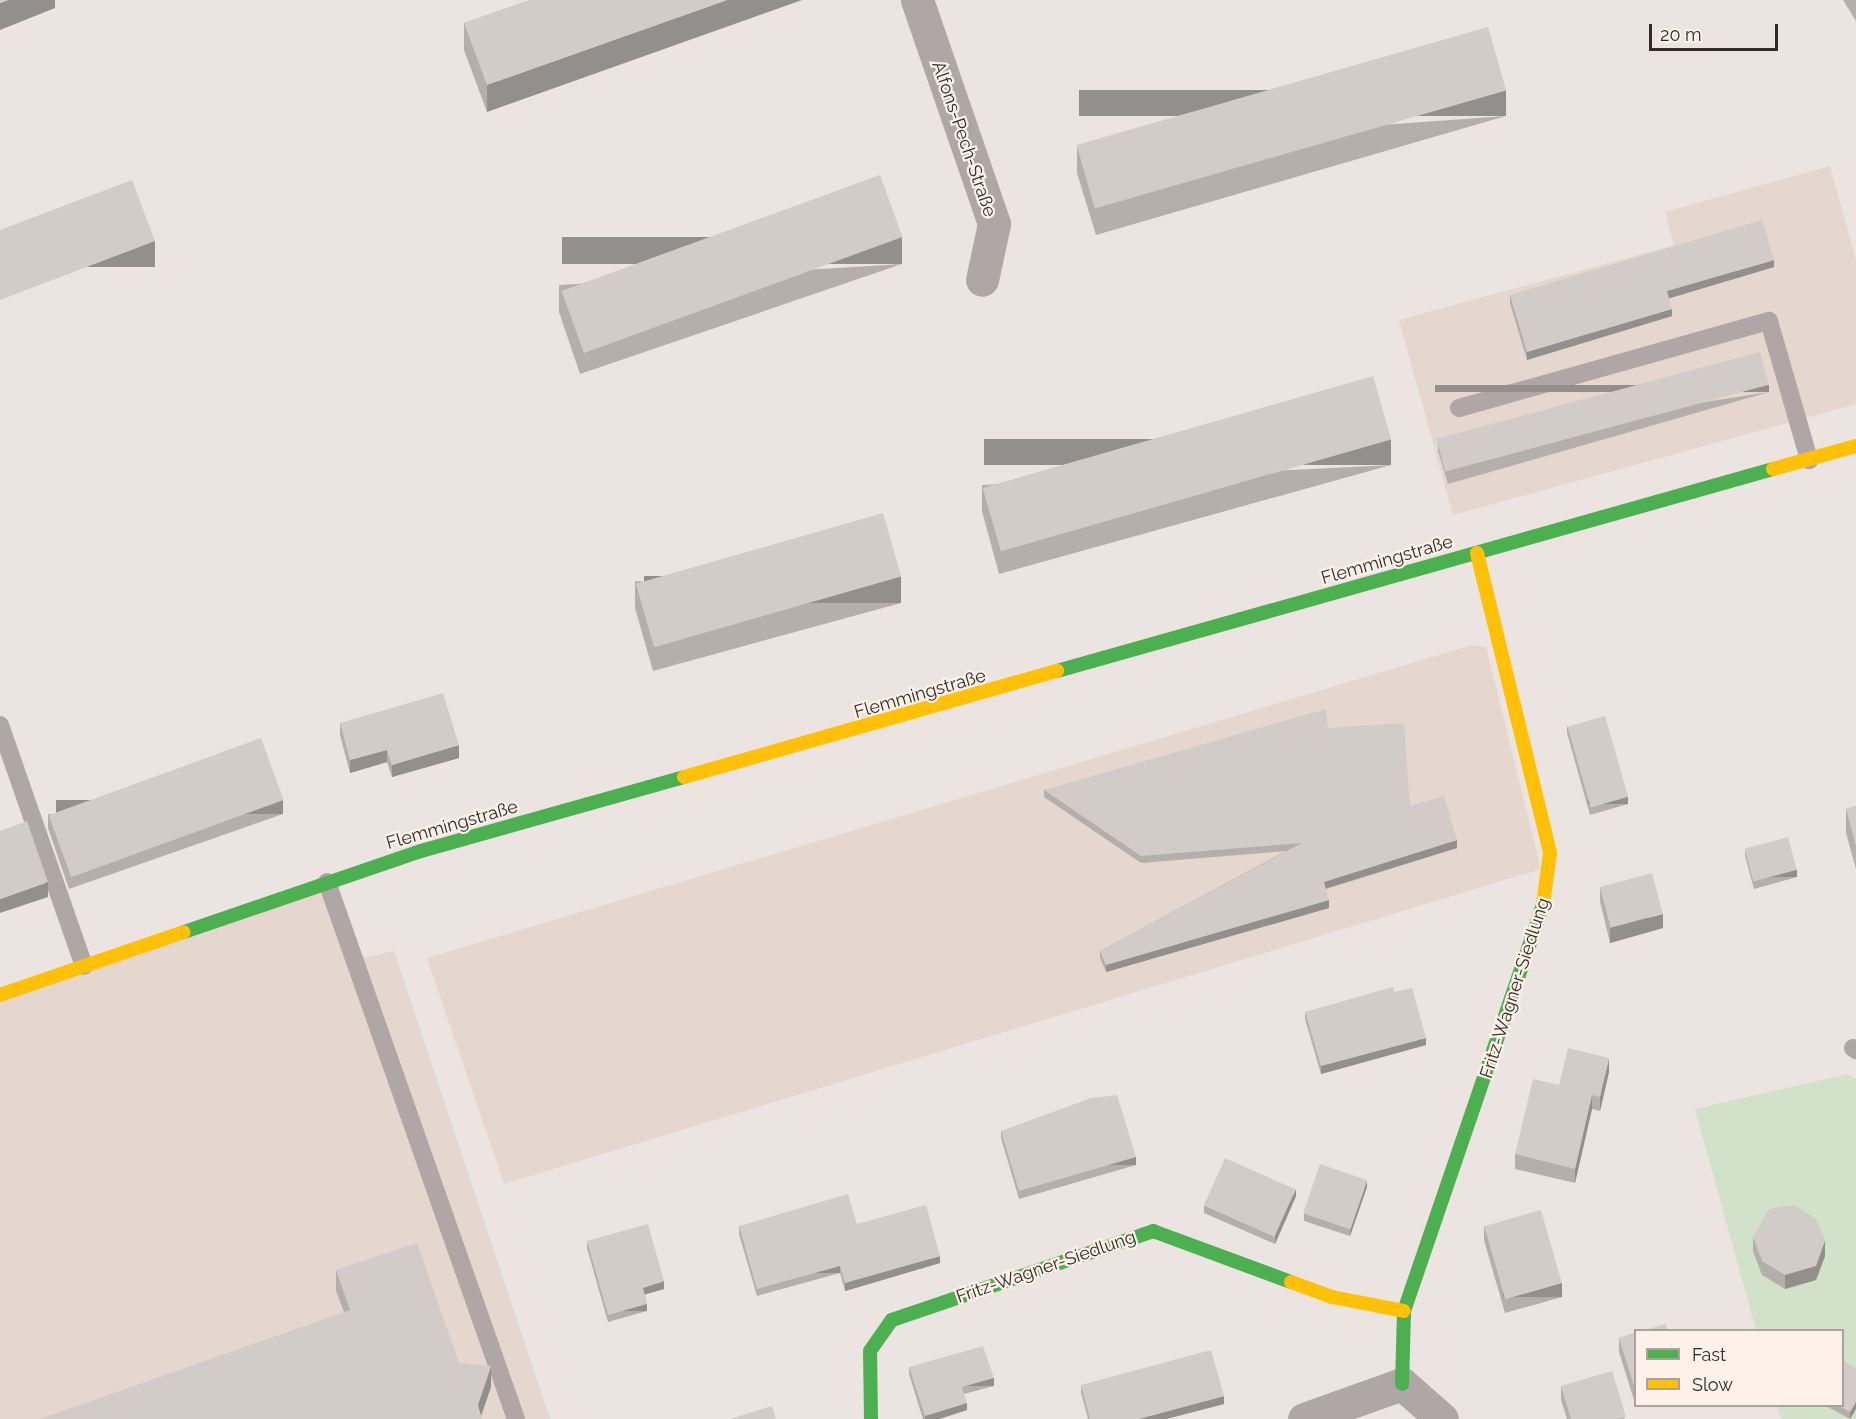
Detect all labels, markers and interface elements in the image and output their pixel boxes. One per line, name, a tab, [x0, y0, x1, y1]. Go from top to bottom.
scale bar	[1652, 12, 1781, 50]
text: 20 m	[1660, 24, 1702, 45]
street label: Alfons-Pech-Straße	[927, 58, 1001, 220]
street label: Flemmingstraße	[1319, 531, 1455, 589]
street label: Flemmingstraße	[852, 665, 988, 723]
street label: Flemmingstraße	[384, 796, 520, 854]
street label: Fritz-Wagner-Siedlung	[1476, 895, 1554, 1081]
street label: Fritz-Wagner-Siedlung	[953, 1226, 1139, 1308]
legend	[1634, 1329, 1844, 1407]
text: Fast	[1692, 1344, 1726, 1365]
text: Slow	[1692, 1374, 1733, 1395]

